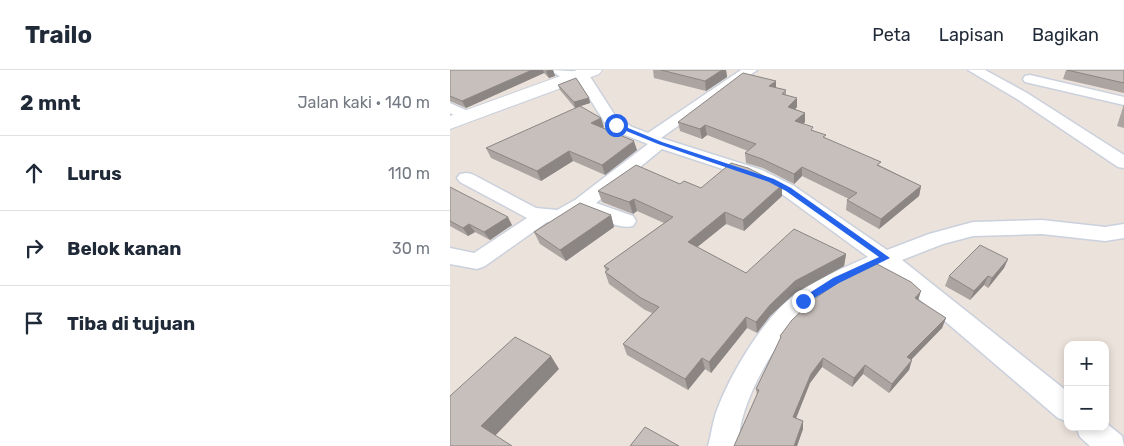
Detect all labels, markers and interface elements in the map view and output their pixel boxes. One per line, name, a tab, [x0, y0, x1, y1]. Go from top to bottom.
text: Trailo	[25, 21, 92, 49]
text: Peta	[872, 24, 911, 46]
text: Lapisan	[939, 24, 1004, 46]
text: Bagikan	[1032, 24, 1099, 46]
text: 2 mnt	[20, 90, 81, 115]
text: Jalan kaki · 140 m	[297, 93, 430, 112]
route start	[605, 114, 628, 137]
icon: ahead	[20, 159, 48, 187]
text: Lurus	[67, 162, 122, 185]
text: 110 m	[388, 164, 430, 183]
icon: right	[20, 234, 48, 262]
text: Belok kanan	[67, 237, 182, 260]
text: 30 m	[392, 239, 430, 258]
route end	[792, 290, 815, 313]
icon: arrive	[20, 309, 48, 337]
text: Tiba di tujuan	[67, 312, 195, 335]
map controls	[1064, 341, 1109, 431]
button: +	[1064, 341, 1109, 386]
button: −	[1064, 386, 1109, 431]

